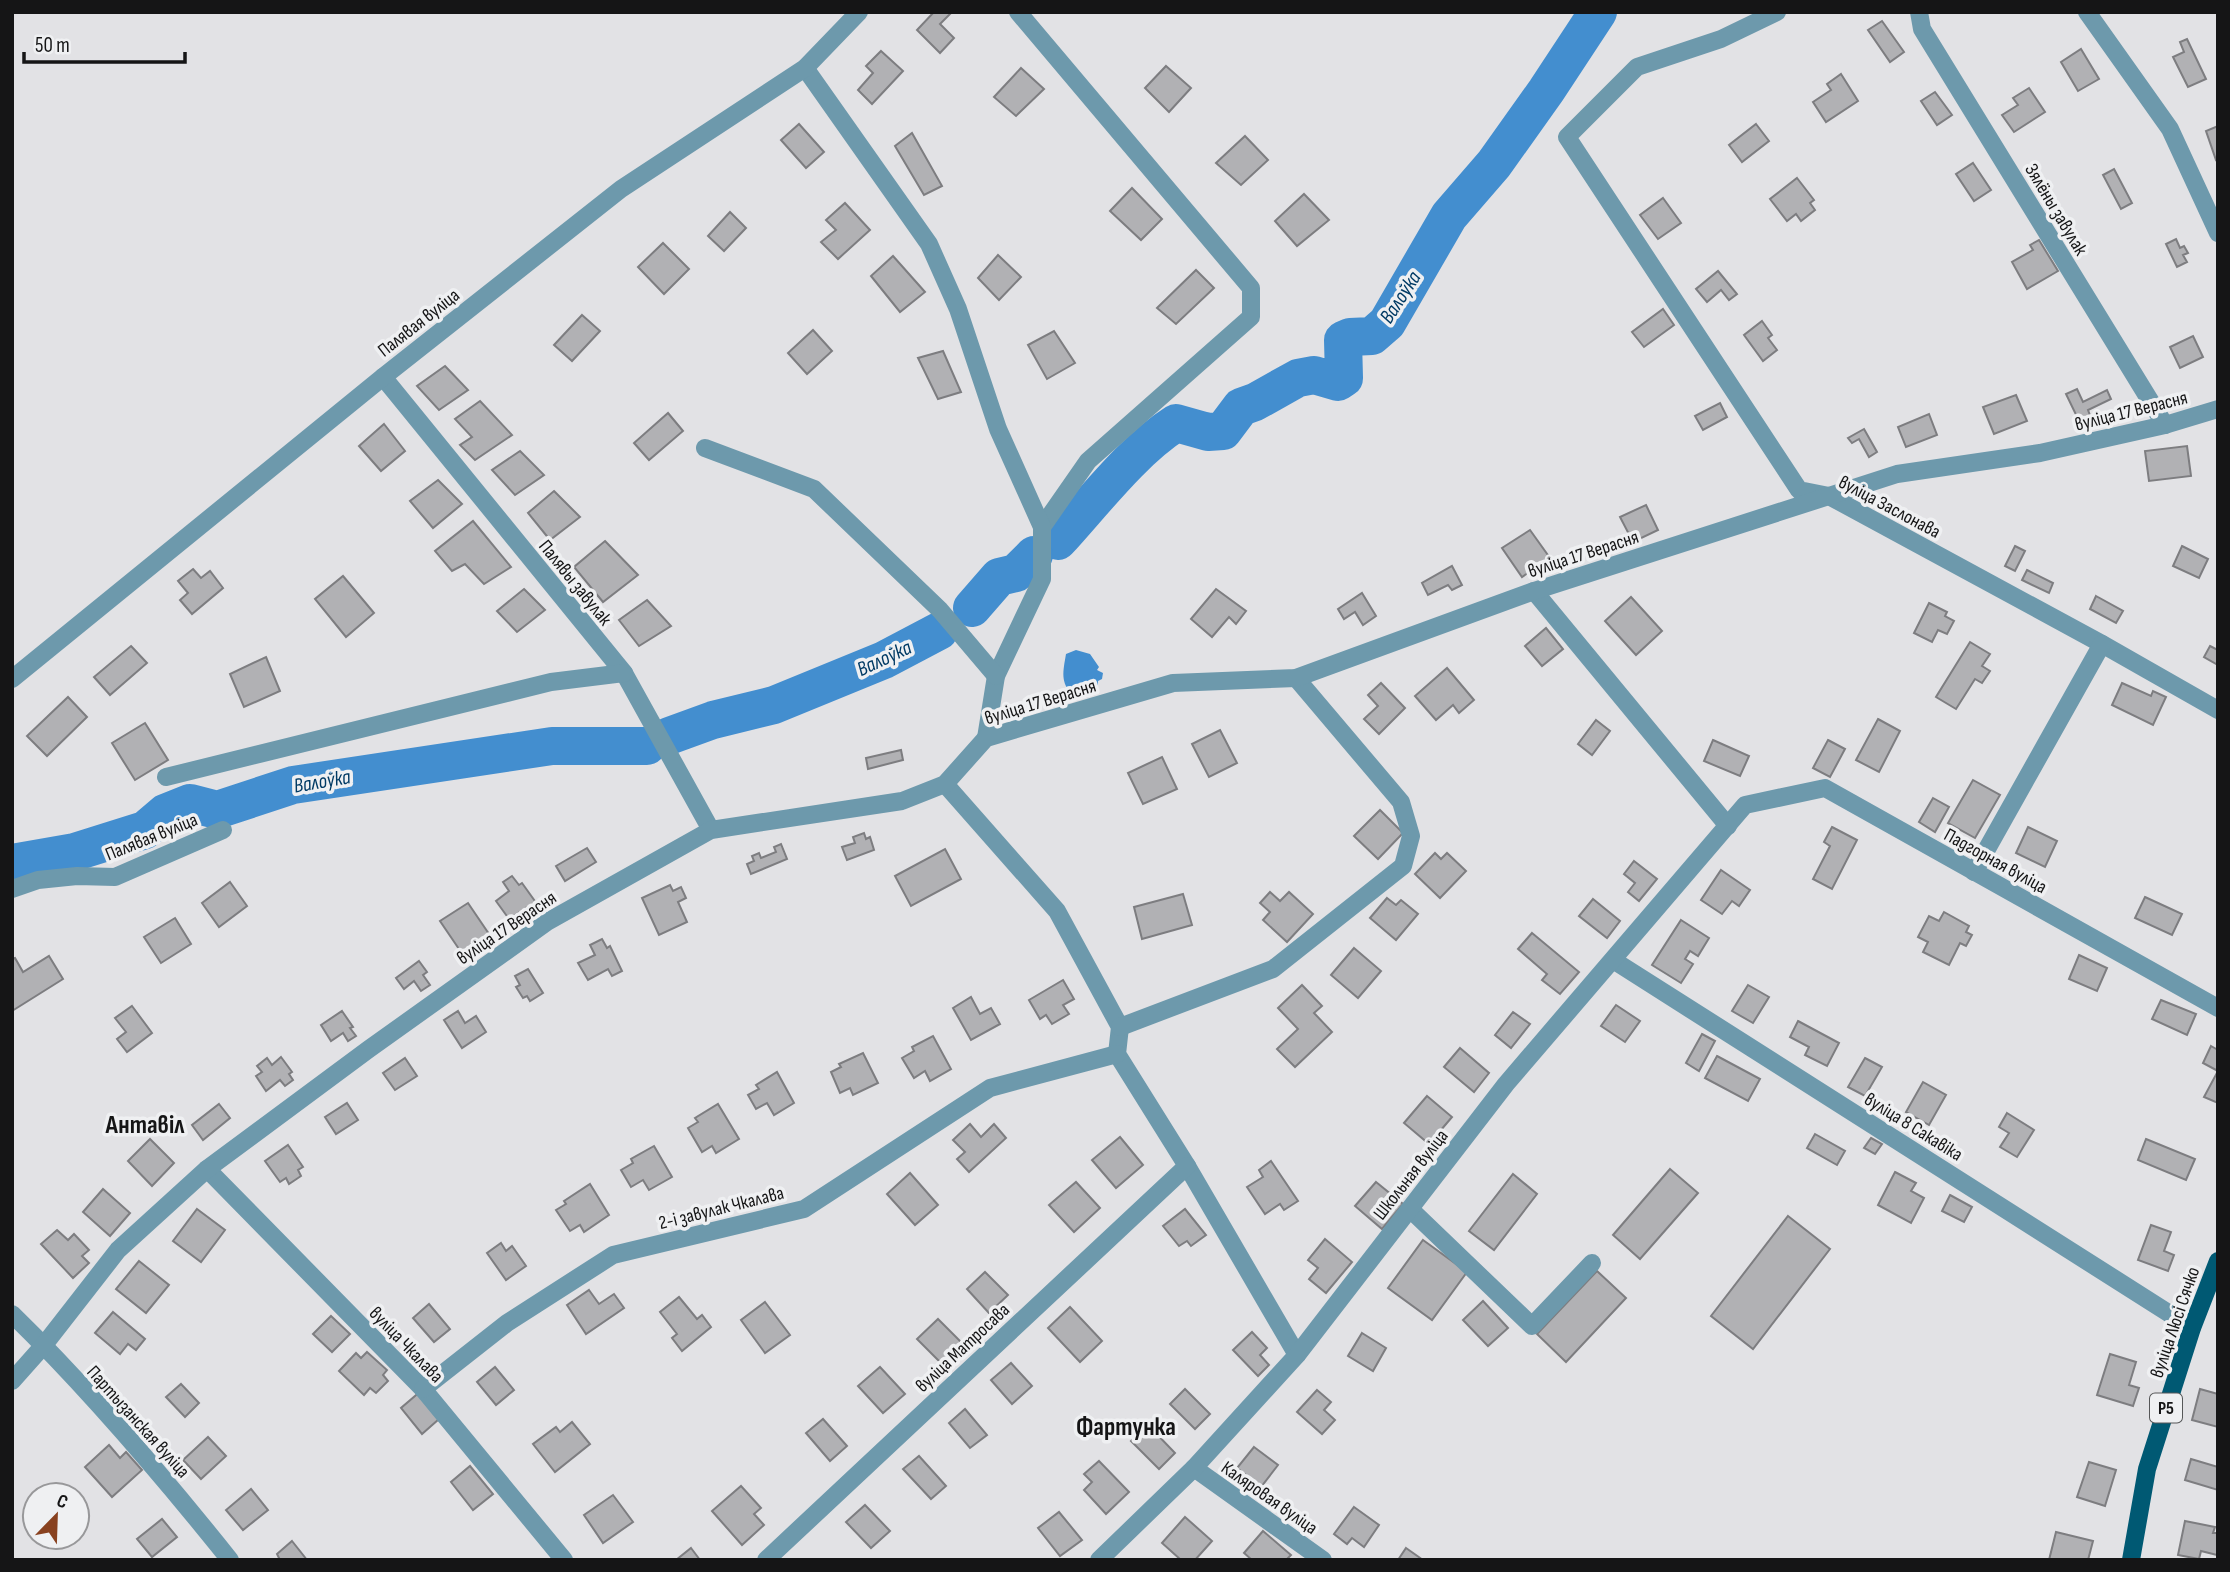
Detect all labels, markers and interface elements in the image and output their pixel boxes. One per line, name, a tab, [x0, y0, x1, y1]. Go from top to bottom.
scale bar	[24, 21, 186, 65]
text: 50 m	[35, 33, 70, 58]
street label: Зялёны завулак	[2019, 160, 2092, 260]
water label: Валоўка	[1374, 266, 1427, 328]
street label: Палявая вуліца	[373, 284, 464, 362]
street label: вуліца 17 Верасня	[2073, 386, 2190, 437]
street label: вуліца Заслонава	[1834, 471, 1944, 544]
street label: вуліца 17 Верасня	[1525, 526, 1642, 583]
street label: Палявы завулак	[533, 536, 617, 631]
water label: Валоўка	[853, 635, 916, 682]
street label: вуліца 17 Верасня	[982, 675, 1099, 730]
water label: Валоўка	[292, 764, 353, 799]
street label: Палявая вуліца	[102, 808, 201, 866]
street label: Падгорная вуліца	[1940, 824, 2051, 899]
street label: вуліца 17 Верасня	[453, 887, 561, 970]
street label: вуліца 8 Сакавіка	[1860, 1088, 1967, 1167]
district label: Антавіл	[105, 1110, 185, 1141]
street label: Школьная вуліца	[1369, 1125, 1454, 1225]
street label: 2-і завулак Чкалава	[656, 1182, 786, 1235]
street label: вуліца Люсі Сячко	[2146, 1264, 2205, 1381]
street label: вуліца Матросава	[911, 1299, 1015, 1397]
street label: вуліца Чкалава	[364, 1302, 448, 1388]
street label: Партызанская вуліца	[81, 1361, 194, 1483]
road number: Р5	[2150, 1394, 2182, 1422]
district label: Фартунка	[1076, 1412, 1176, 1443]
street label: Каляровая вуліца	[1217, 1457, 1322, 1540]
north arrow	[21, 1481, 91, 1551]
text: С	[53, 1489, 71, 1514]

